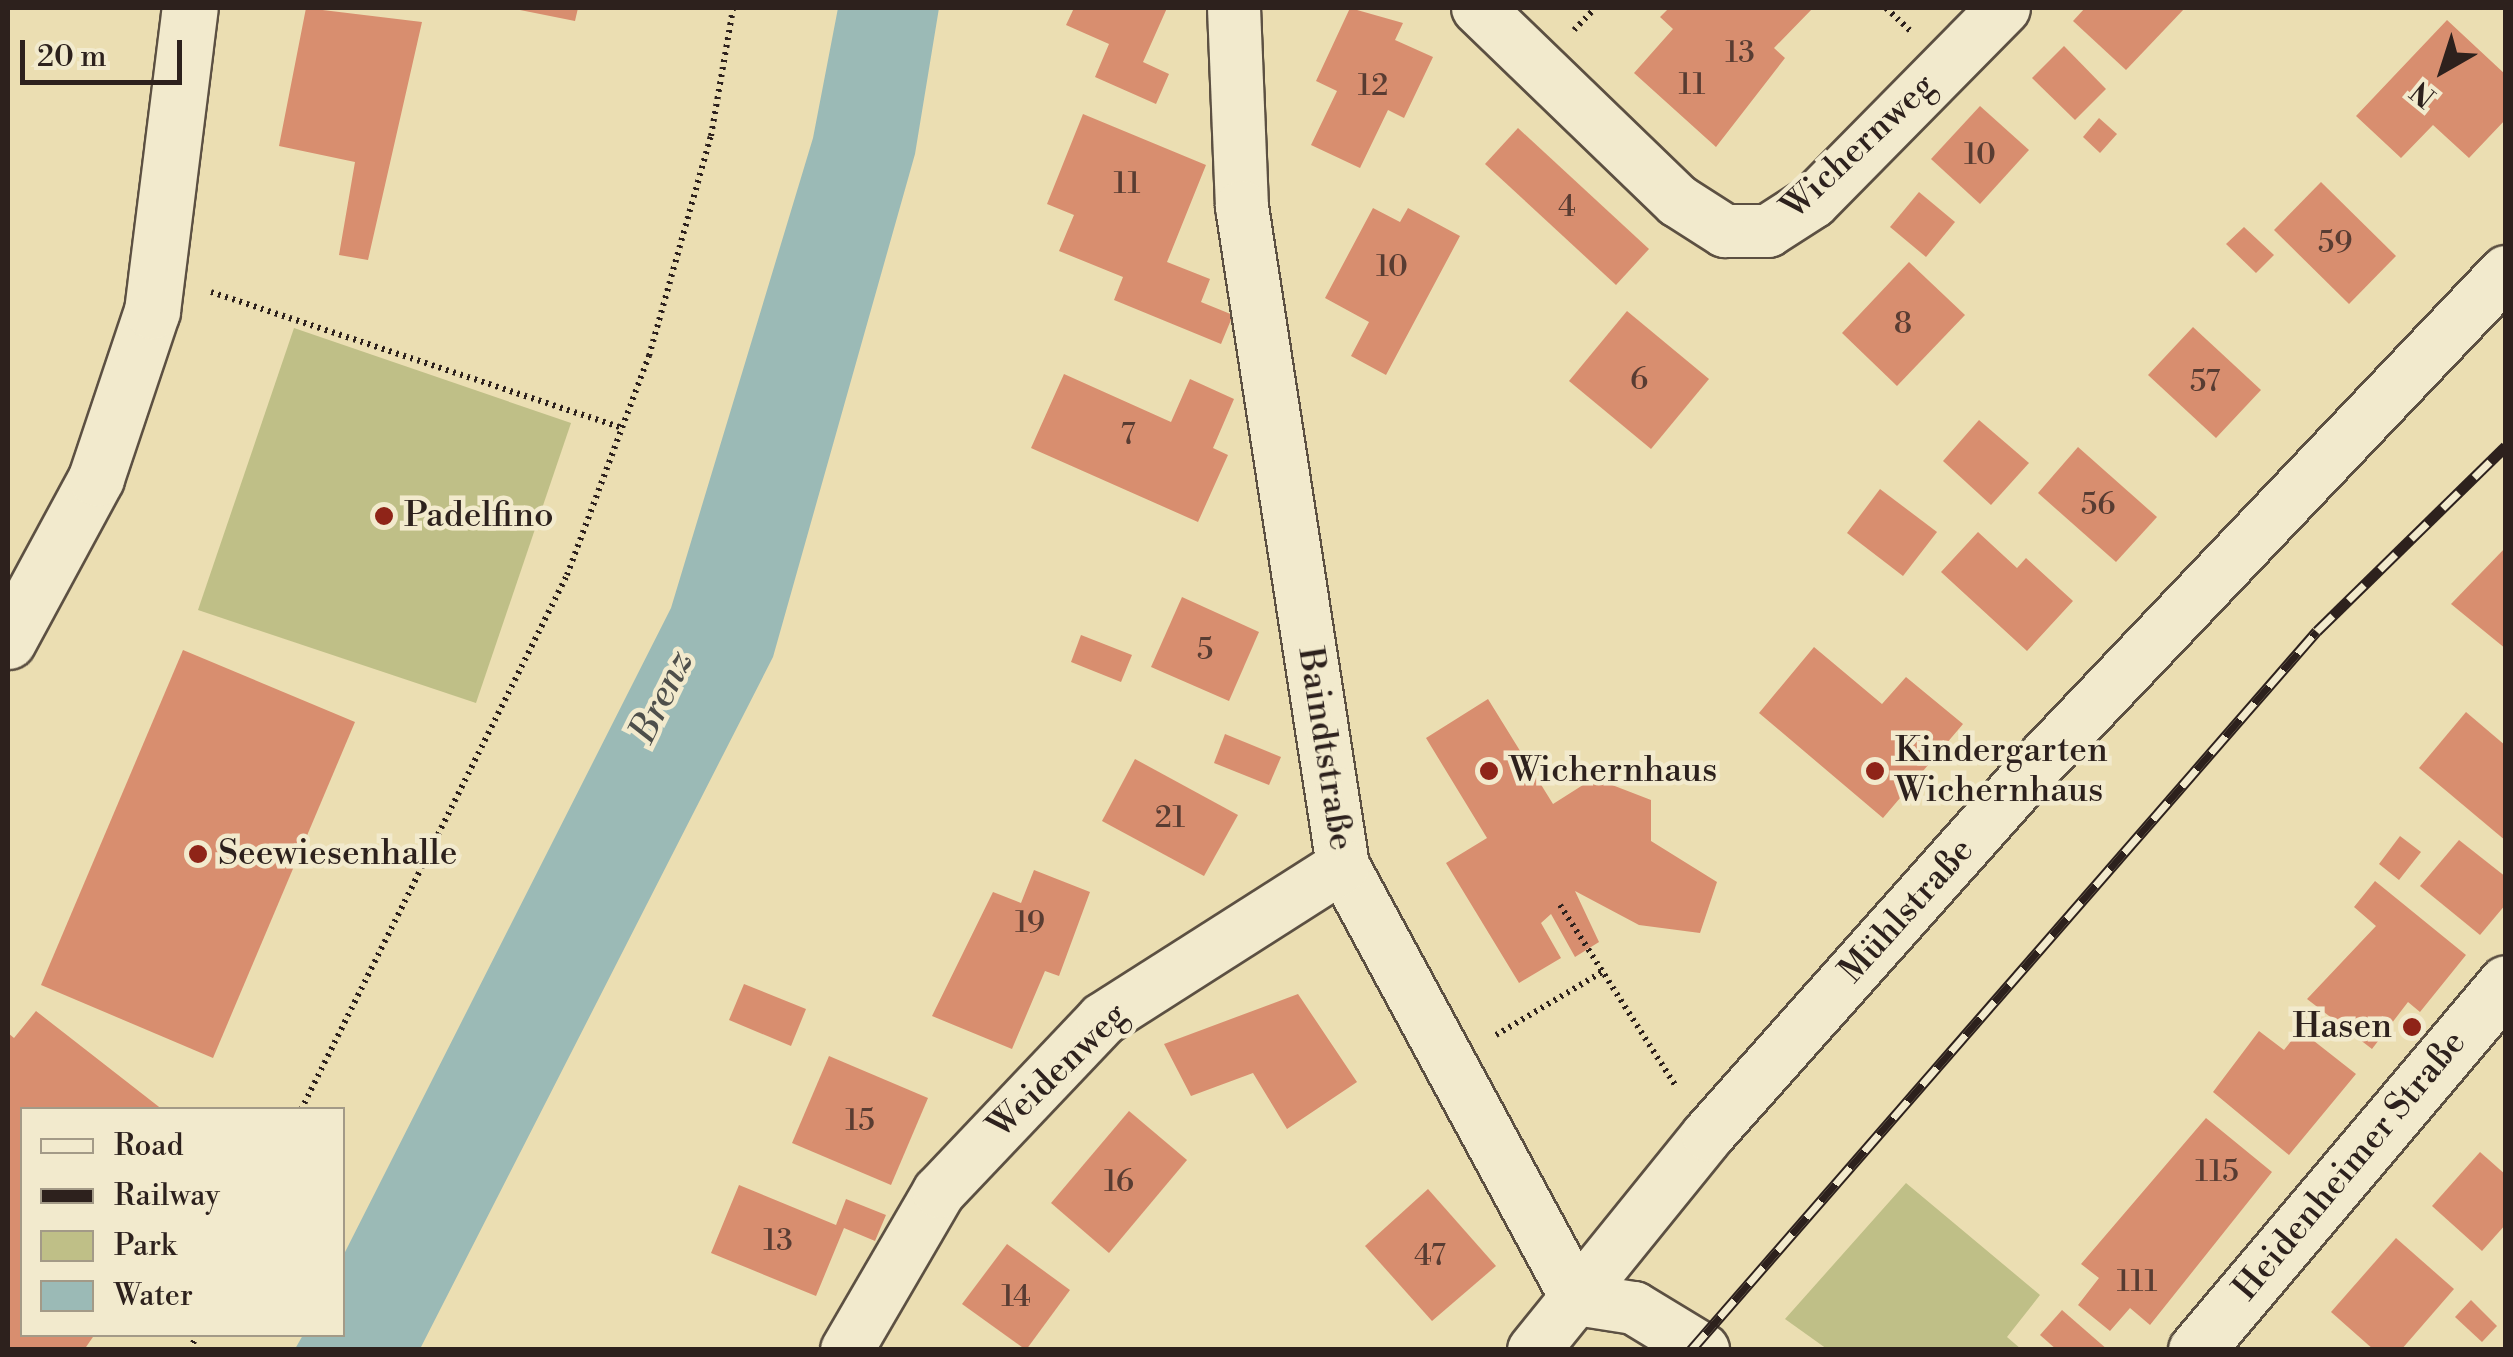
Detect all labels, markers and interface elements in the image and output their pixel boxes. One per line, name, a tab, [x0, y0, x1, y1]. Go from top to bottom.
scale bar	[25, 20, 188, 82]
north arrow	[2393, 20, 2493, 120]
house number: 13	[1725, 35, 1755, 71]
text: 20 m	[37, 38, 106, 76]
street label: Wichernweg	[1774, 65, 1944, 229]
house number: 11	[1679, 67, 1705, 103]
house number: 12	[1358, 68, 1388, 104]
text: N	[2404, 73, 2443, 114]
house number: 10	[1964, 137, 1996, 173]
house number: 11	[1114, 166, 1140, 202]
house number: 4	[1558, 189, 1576, 225]
house number: 59	[2318, 225, 2352, 261]
house number: 10	[1376, 249, 1408, 285]
house number: 8	[1894, 306, 1912, 342]
house number: 6	[1630, 362, 1648, 398]
house number: 57	[2190, 364, 2220, 400]
house number: 7	[1120, 417, 1136, 453]
house number: 56	[2081, 487, 2115, 523]
place label: Padelfino	[404, 495, 554, 537]
marker: Padelfino	[373, 505, 395, 527]
house number: 5	[1197, 632, 1213, 668]
water label: Brenz	[620, 643, 704, 751]
street label: Baindtstraße	[1288, 644, 1362, 854]
place label: Kindergarten Wichernhaus	[1895, 730, 2108, 812]
place label: Wichernhaus	[1509, 750, 1717, 792]
marker: Wichernhaus	[1478, 760, 1500, 782]
marker: Kindergarten Wichernhaus	[1864, 760, 1886, 782]
house number: 21	[1155, 800, 1185, 836]
street label: Mühlstraße	[1831, 830, 1983, 992]
place label: Seewiesenhalle	[218, 833, 458, 875]
marker: Seewiesenhalle	[187, 843, 209, 865]
house number: 19	[1015, 905, 1045, 941]
street label: Weidenweg	[980, 994, 1136, 1148]
place label: Hasen	[2292, 1006, 2392, 1048]
marker: Hasen	[2401, 1016, 2423, 1038]
street label: Heidenheimer Straße	[2225, 1023, 2475, 1309]
house number: 15	[845, 1103, 875, 1139]
legend	[20, 1107, 345, 1337]
text: Road	[114, 1127, 184, 1165]
house number: 115	[2195, 1154, 2239, 1190]
house number: 16	[1104, 1164, 1134, 1200]
text: Railway	[114, 1177, 220, 1215]
house number: 13	[763, 1223, 793, 1259]
text: Park	[114, 1227, 176, 1265]
house number: 47	[1414, 1238, 1446, 1274]
house number: 111	[2117, 1264, 2157, 1300]
text: Water	[114, 1277, 193, 1315]
house number: 14	[1001, 1279, 1031, 1315]

